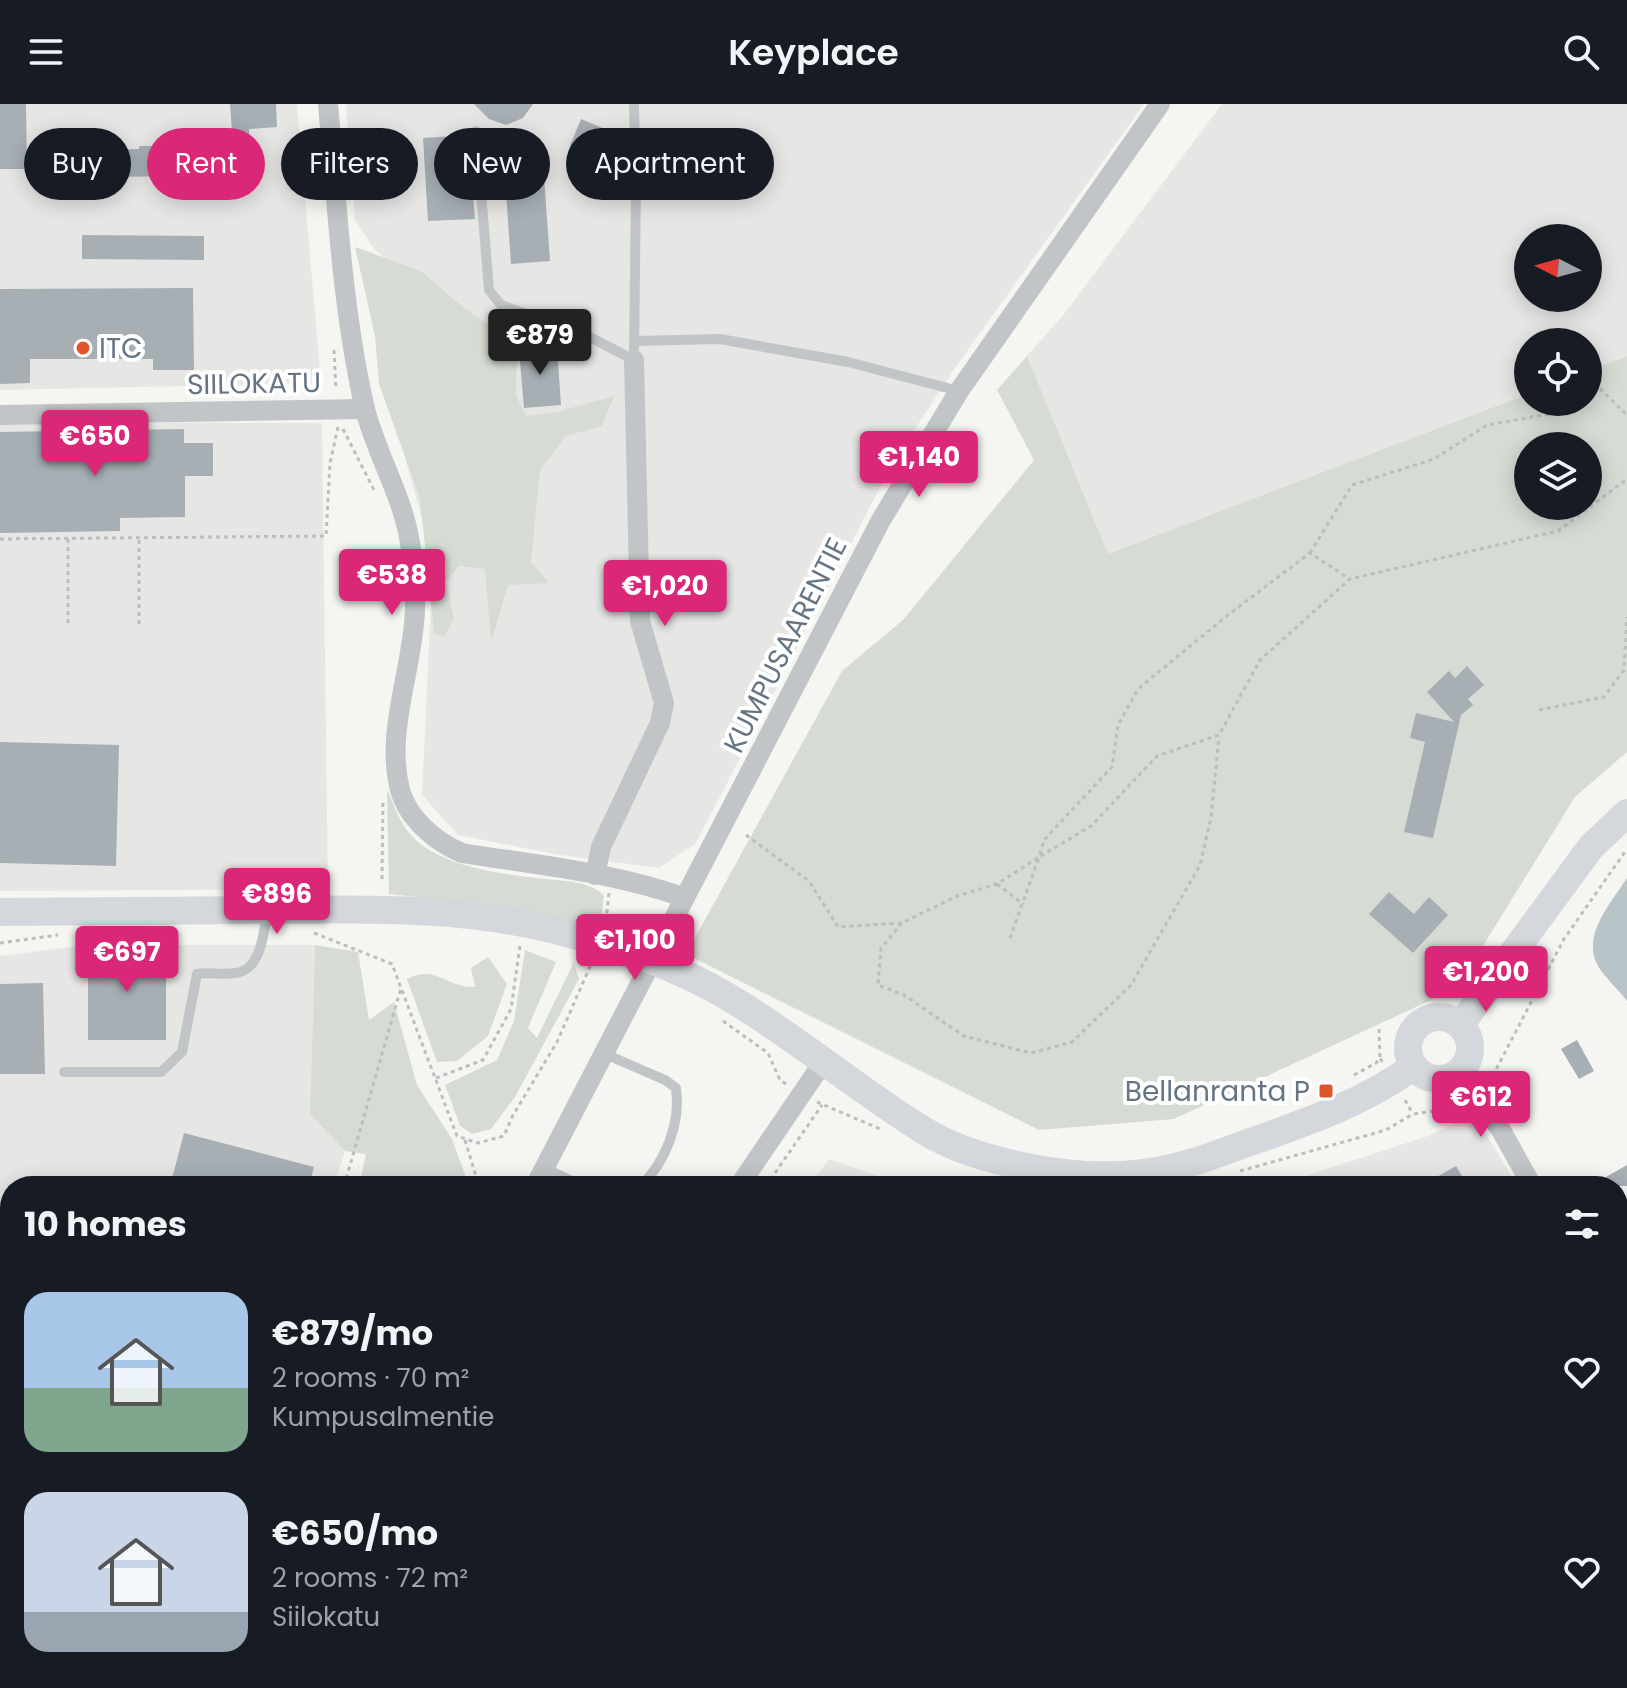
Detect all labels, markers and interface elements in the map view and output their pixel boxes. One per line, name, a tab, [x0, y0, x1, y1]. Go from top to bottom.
text: Keyplace	[728, 27, 899, 78]
icon: menu	[24, 30, 68, 74]
icon: search	[1559, 30, 1603, 74]
chip: Buy	[24, 128, 131, 200]
chip: Rent	[147, 128, 265, 200]
chip: Filters	[281, 128, 418, 200]
chip: New	[434, 128, 550, 200]
chip: Apartment	[566, 128, 774, 200]
north arrow	[1514, 224, 1602, 312]
map controls	[1514, 224, 1602, 520]
pin: €879	[493, 309, 587, 377]
text: €879	[506, 317, 574, 353]
button: locate	[1514, 328, 1602, 416]
place label: ITC	[99, 329, 143, 368]
marker: ITC	[74, 339, 92, 357]
street label: SIILOKATU	[187, 363, 321, 404]
pin: €650	[48, 410, 142, 478]
text: €650	[59, 418, 131, 454]
pin: €1,140	[854, 431, 984, 499]
button: layers	[1514, 432, 1602, 520]
text: €1,140	[878, 439, 960, 475]
street label: KUMPUSAARENTIE	[714, 531, 857, 759]
pin: €538	[345, 549, 439, 617]
text: €538	[357, 557, 427, 593]
pin: €1,020	[600, 560, 730, 628]
text: €1,020	[622, 568, 708, 604]
pin: €896	[230, 868, 324, 936]
text: €896	[242, 876, 312, 912]
pin: €1,100	[570, 914, 700, 982]
text: €1,100	[594, 922, 676, 958]
pin: €697	[80, 926, 174, 994]
text: €697	[93, 934, 161, 970]
pin: €1,200	[1421, 946, 1551, 1014]
text: €1,200	[1443, 954, 1529, 990]
pin: €612	[1434, 1071, 1528, 1139]
place label: Bellanranta P	[1125, 1072, 1310, 1111]
text: €612	[1450, 1079, 1512, 1115]
marker: Bellanranta P	[1317, 1082, 1335, 1100]
text: 10 homes	[24, 1200, 187, 1248]
icon: filters	[1560, 1202, 1604, 1246]
text: €879/mo	[272, 1309, 433, 1357]
icon: home	[88, 1324, 184, 1420]
icon: heart	[1560, 1350, 1604, 1394]
text: 2 rooms · 70 m²	[272, 1360, 469, 1396]
text: Kumpusalmentie	[272, 1399, 494, 1435]
text: €650/mo	[272, 1509, 438, 1557]
icon: home	[88, 1524, 184, 1620]
icon: heart	[1560, 1550, 1604, 1594]
text: 2 rooms · 72 m²	[272, 1560, 468, 1596]
text: Siilokatu	[272, 1599, 380, 1635]

